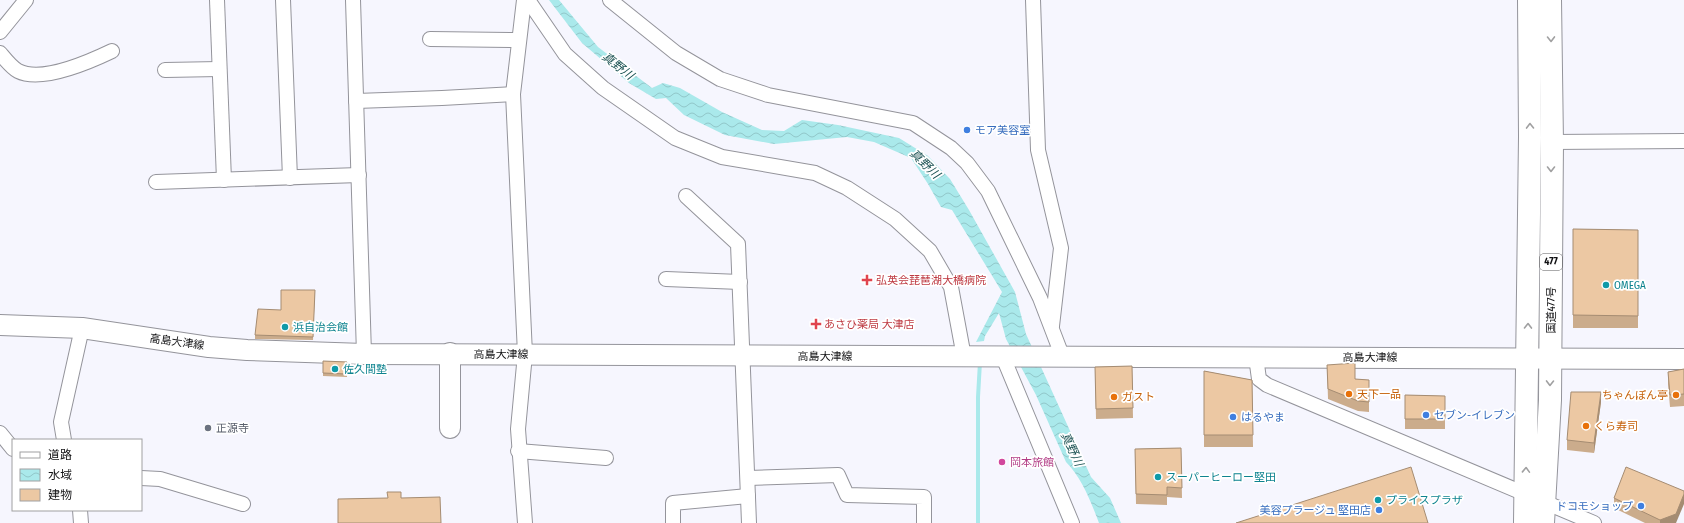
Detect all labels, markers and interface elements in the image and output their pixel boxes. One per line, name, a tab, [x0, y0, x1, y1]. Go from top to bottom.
one-way arrow	[1547, 36, 1555, 42]
water label: 真野川	[600, 49, 638, 84]
one-way arrow	[1526, 123, 1534, 129]
place label: モア美容室	[975, 124, 1030, 137]
marker: モア美容室	[962, 125, 972, 135]
water label: 真野川	[907, 146, 944, 183]
one-way arrow	[1547, 166, 1556, 172]
road number: 477	[1540, 254, 1562, 270]
marker: 弘英会琵琶湖大橋病院	[861, 274, 873, 286]
place label: 弘英会琵琶湖大橋病院	[876, 274, 986, 287]
place label: OMEGA	[1614, 279, 1646, 292]
marker: OMEGA	[1601, 280, 1611, 290]
street label: 国道477号	[1545, 286, 1558, 334]
place label: あさひ薬局 大津店	[824, 318, 915, 331]
marker: あさひ薬局 大津店	[811, 319, 821, 329]
place label: 浜自治会館	[293, 321, 348, 334]
marker: 浜自治会館	[280, 322, 290, 332]
one-way arrow	[1524, 323, 1532, 329]
street label: 高島大津線	[149, 332, 205, 352]
street label: 高島大津線	[474, 348, 529, 361]
street label: 高島大津線	[798, 350, 853, 363]
street label: 高島大津線	[1343, 351, 1398, 364]
place label: 佐久間塾	[343, 363, 387, 376]
marker: 佐久間塾	[330, 364, 340, 374]
one-way arrow	[1546, 380, 1554, 386]
place label: 天下一品	[1357, 388, 1401, 401]
marker: 天下一品	[1344, 389, 1354, 399]
place label: ちゃんぽん亭	[1602, 389, 1668, 402]
marker: ちゃんぽん亭	[1671, 390, 1681, 400]
place label: ガスト	[1122, 391, 1155, 404]
marker: ガスト	[1109, 392, 1119, 402]
place label: セブン-イレブン	[1434, 409, 1515, 422]
marker: セブン-イレブン	[1421, 410, 1431, 420]
place label: はるやま	[1241, 411, 1285, 424]
marker: はるやま	[1228, 412, 1238, 422]
place label: くら寿司	[1594, 420, 1638, 433]
marker: くら寿司	[1581, 421, 1591, 431]
place label: 正源寺	[216, 422, 249, 435]
marker: 正源寺	[203, 423, 213, 433]
water label: 真野川	[1058, 430, 1087, 470]
legend	[12, 439, 142, 511]
text: 道路	[48, 448, 72, 462]
place label: 岡本旅館	[1010, 456, 1054, 469]
marker: 岡本旅館	[997, 457, 1007, 467]
one-way arrow	[1522, 467, 1530, 473]
text: 水域	[48, 468, 72, 482]
place label: スーパーヒーロー堅田	[1166, 471, 1276, 484]
marker: スーパーヒーロー堅田	[1153, 472, 1163, 482]
text: 建物	[48, 488, 72, 502]
place label: プライスプラザ	[1386, 494, 1463, 507]
marker: プライスプラザ	[1373, 495, 1383, 505]
place label: ドコモショップ	[1556, 500, 1633, 513]
marker: ドコモショップ	[1636, 501, 1646, 511]
place label: 美容プラージュ 堅田店	[1259, 504, 1371, 517]
marker: 美容プラージュ 堅田店	[1374, 505, 1384, 515]

